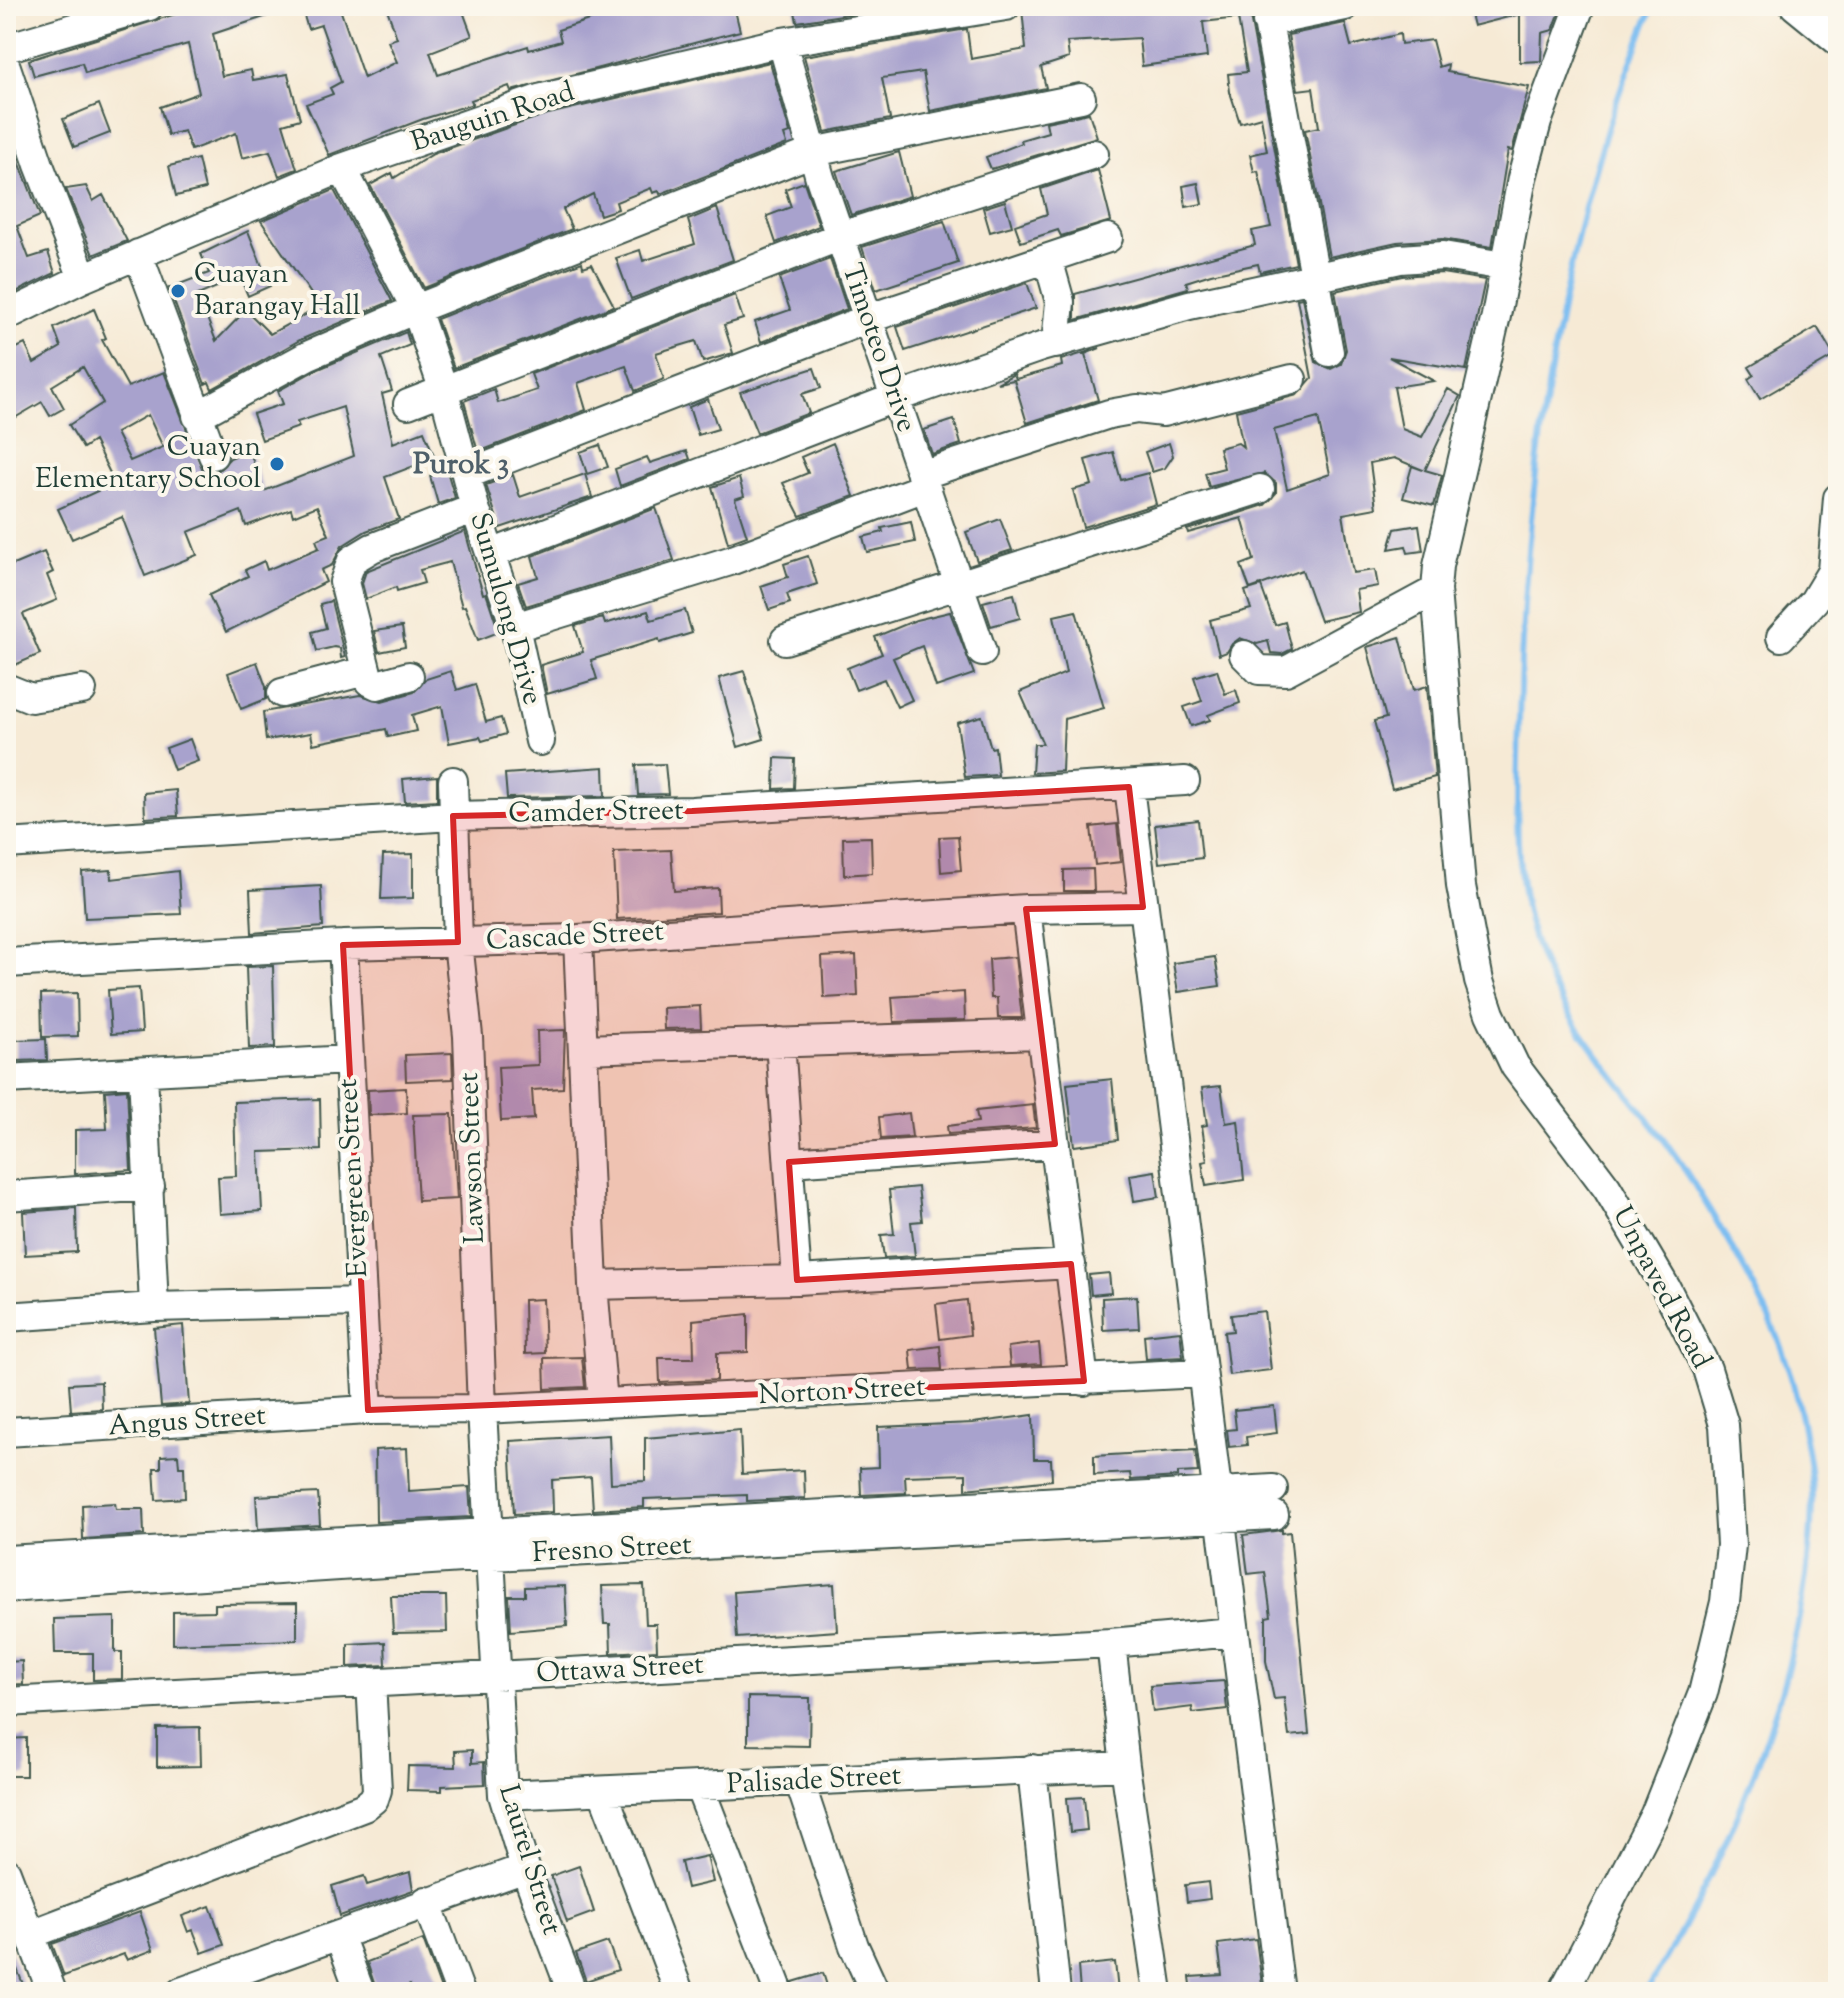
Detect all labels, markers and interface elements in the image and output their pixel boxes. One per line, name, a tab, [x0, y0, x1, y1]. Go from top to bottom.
street label: Bauguin Road	[406, 73, 580, 163]
place label: Cuayan Barangay Hall	[194, 255, 361, 327]
street label: Timoteo Drive	[831, 258, 925, 438]
marker: Cuayan Barangay Hall	[169, 282, 187, 300]
place label: Cuayan Elementary School	[35, 428, 261, 500]
district label: Purok 3	[413, 444, 509, 487]
marker: Cuayan Elementary School	[268, 455, 286, 473]
street label: Sumulong Drive	[458, 508, 552, 710]
street label: Camder Street	[508, 791, 684, 835]
street label: Cascade Street	[485, 912, 665, 962]
street label: Lawson Street	[450, 1071, 496, 1244]
street label: Evergreen Street	[329, 1077, 379, 1279]
street label: Unpaved Road	[1601, 1200, 1721, 1376]
street label: Norton Street	[757, 1368, 927, 1416]
street label: Angus Street	[107, 1397, 268, 1447]
street label: Fresno Street	[531, 1526, 693, 1574]
street label: Ottawa Street	[535, 1646, 705, 1694]
street label: Palisade Street	[726, 1756, 903, 1806]
street label: Laurel Street	[487, 1780, 571, 1940]

